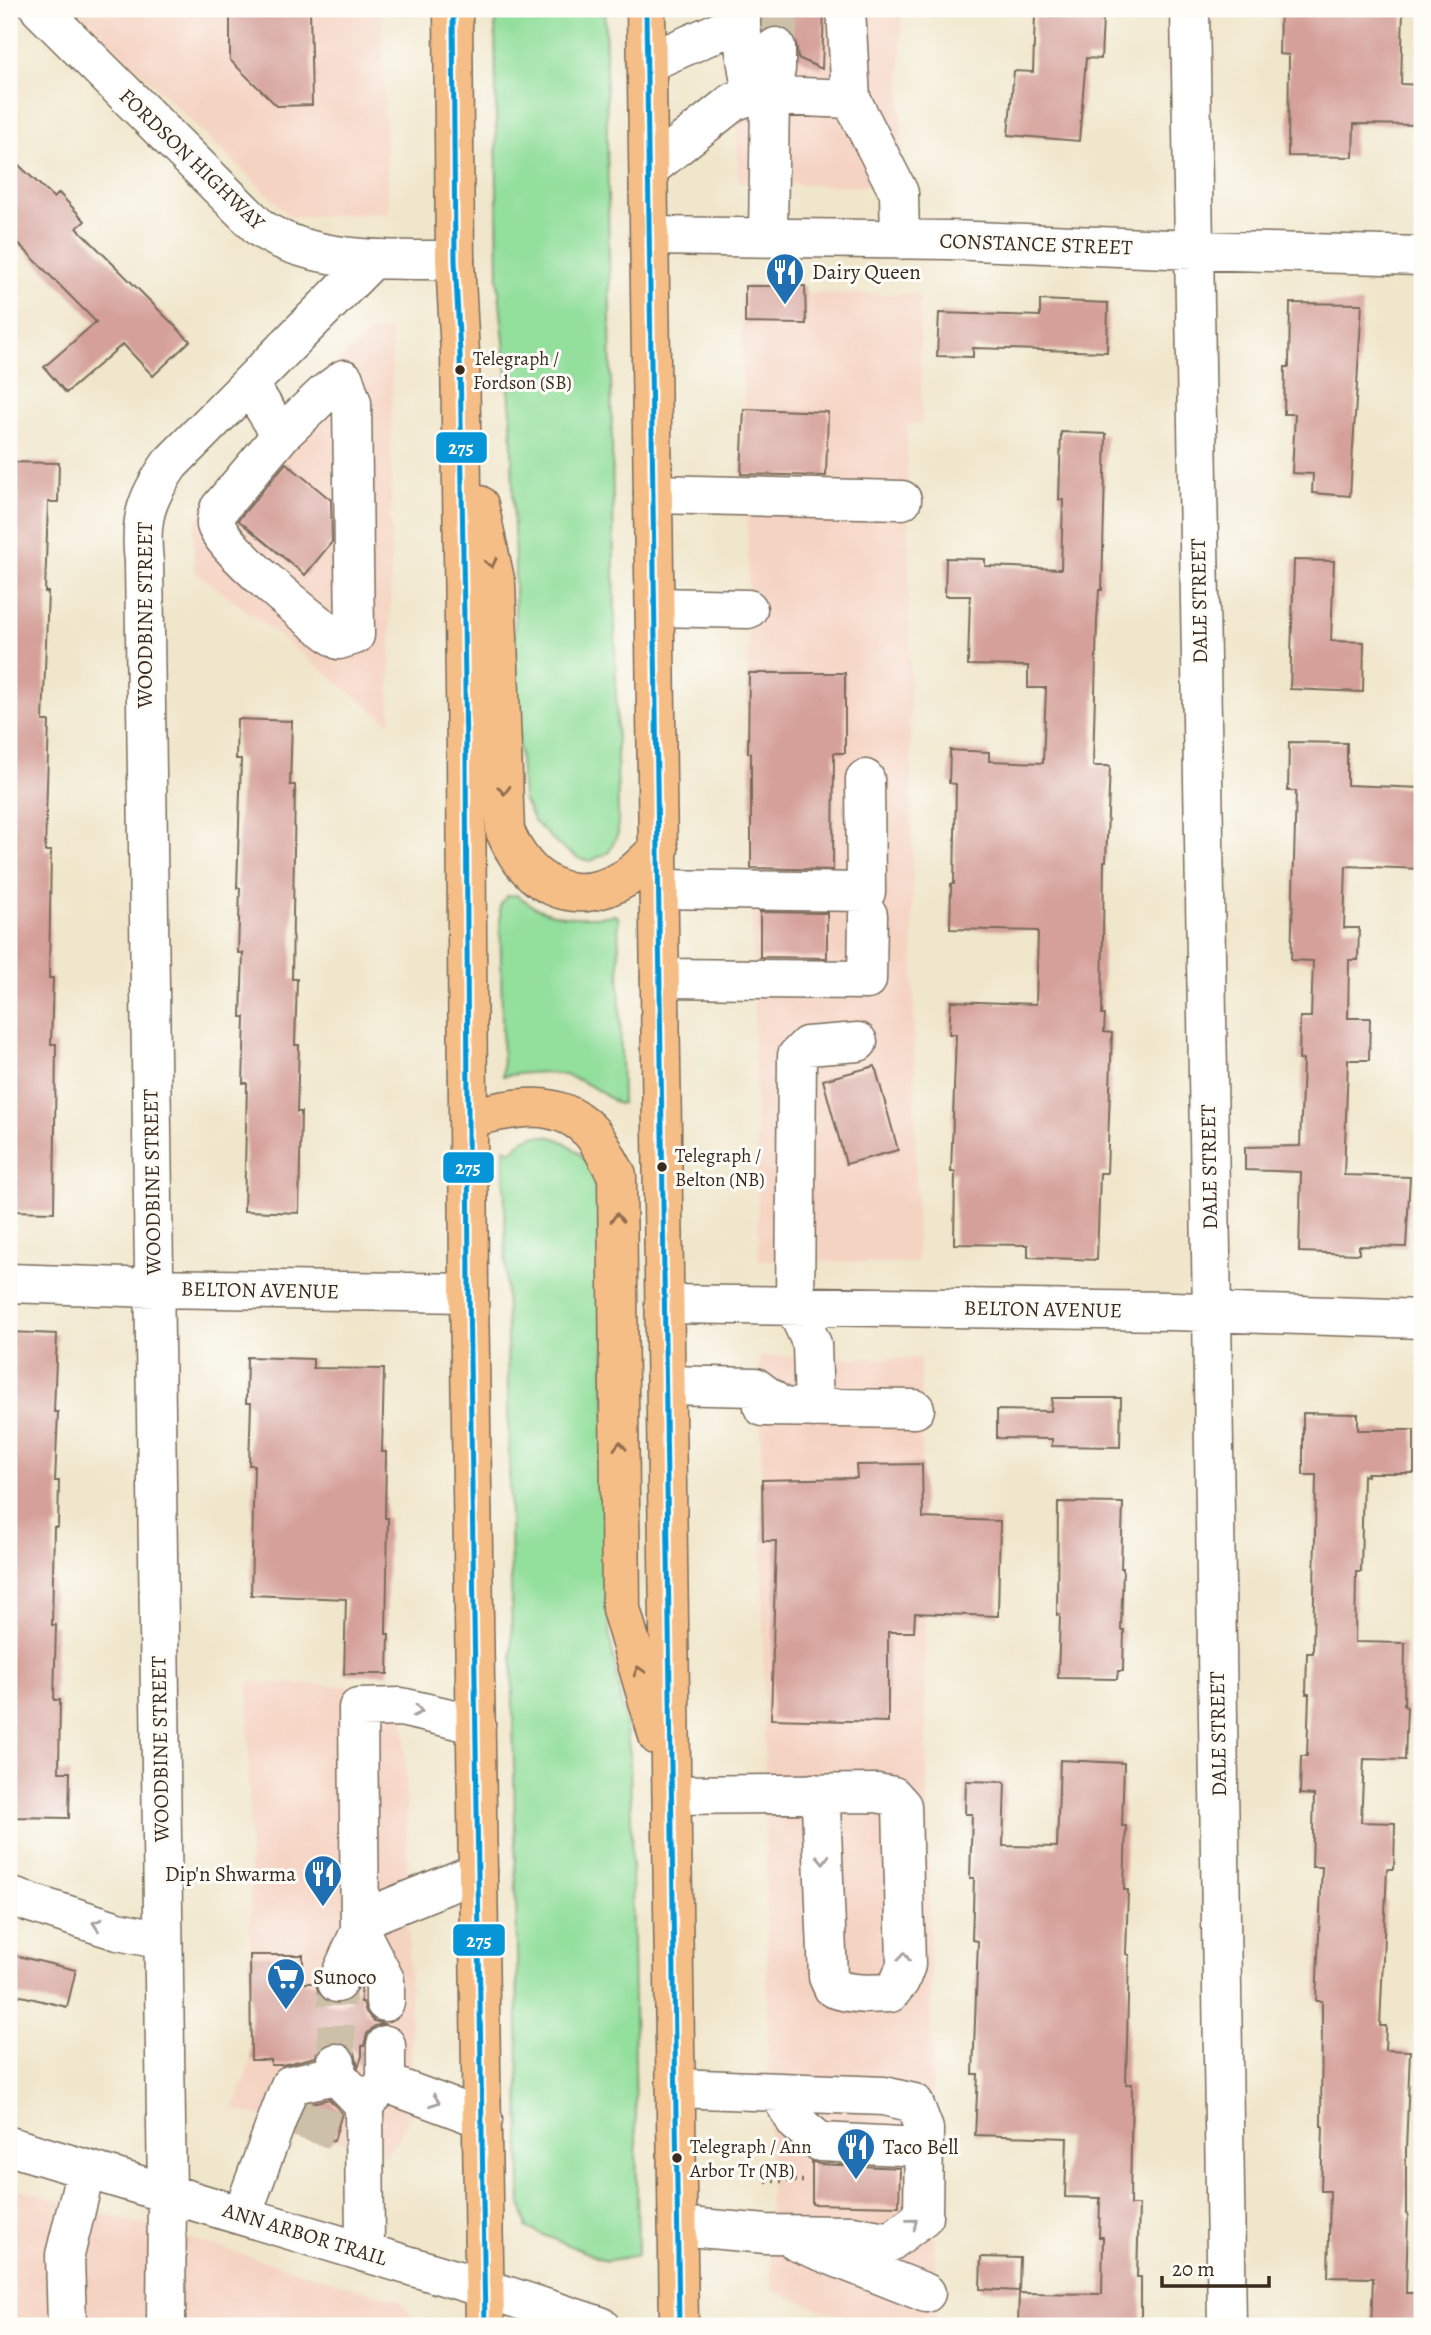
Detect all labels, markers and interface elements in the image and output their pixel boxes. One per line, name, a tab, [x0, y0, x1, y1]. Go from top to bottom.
street label: FORDSON HIGHWAY	[113, 82, 271, 236]
street label: CONSTANCE STREET	[939, 227, 1134, 261]
restaurant icon: Dairy Queen	[764, 251, 806, 306]
place label: Dairy Queen	[812, 258, 921, 286]
place label: Telegraph / Fordson (SB)	[473, 346, 572, 396]
marker: Telegraph / Fordson (SB)	[453, 363, 467, 377]
line badge: 275	[435, 431, 488, 464]
text: 275	[448, 435, 474, 461]
street label: WOODBINE STREET	[131, 521, 159, 709]
street label: DALE STREET	[1184, 538, 1214, 664]
one-way arrow	[483, 557, 498, 569]
one-way arrow	[496, 785, 511, 796]
street label: WOODBINE STREET	[136, 1088, 168, 1276]
street label: DALE STREET	[1194, 1104, 1224, 1230]
place label: Telegraph / Belton (NB)	[675, 1143, 765, 1193]
line badge: 275	[442, 1151, 495, 1184]
text: 275	[455, 1155, 481, 1181]
marker: Telegraph / Belton (NB)	[655, 1160, 669, 1174]
one-way arrow	[610, 1212, 625, 1223]
street label: BELTON AVENUE	[181, 1275, 339, 1305]
street label: BELTON AVENUE	[964, 1294, 1122, 1324]
one-way arrow	[612, 1440, 627, 1451]
street label: WOODBINE STREET	[144, 1655, 176, 1843]
one-way arrow	[633, 1665, 648, 1677]
street label: DALE STREET	[1203, 1671, 1233, 1797]
one-way arrow	[412, 1703, 424, 1718]
restaurant icon: Dip'n Shwarma	[302, 1853, 344, 1908]
one-way arrow	[816, 1854, 831, 1865]
place label: Dip'n Shwarma	[165, 1860, 296, 1888]
one-way arrow	[91, 1918, 103, 1932]
line badge: 275	[452, 1923, 506, 1957]
text: 275	[466, 1928, 492, 1954]
one-way arrow	[896, 1951, 911, 1962]
supermarket icon: Sunoco	[265, 1956, 307, 2011]
place label: Sunoco	[313, 1963, 377, 1991]
one-way arrow	[428, 2093, 440, 2107]
restaurant icon: Taco Bell	[835, 2126, 877, 2181]
place label: Taco Bell	[883, 2133, 958, 2161]
place label: Telegraph / Ann Arbor Tr (NB)	[689, 2134, 812, 2184]
marker: Telegraph / Ann Arbor Tr (NB)	[670, 2151, 684, 2165]
street label: ANN ARBOR TRAIL	[218, 2195, 391, 2272]
one-way arrow	[906, 2219, 918, 2232]
scale bar	[1162, 2244, 1268, 2288]
text: 20 m	[1172, 2255, 1215, 2283]

